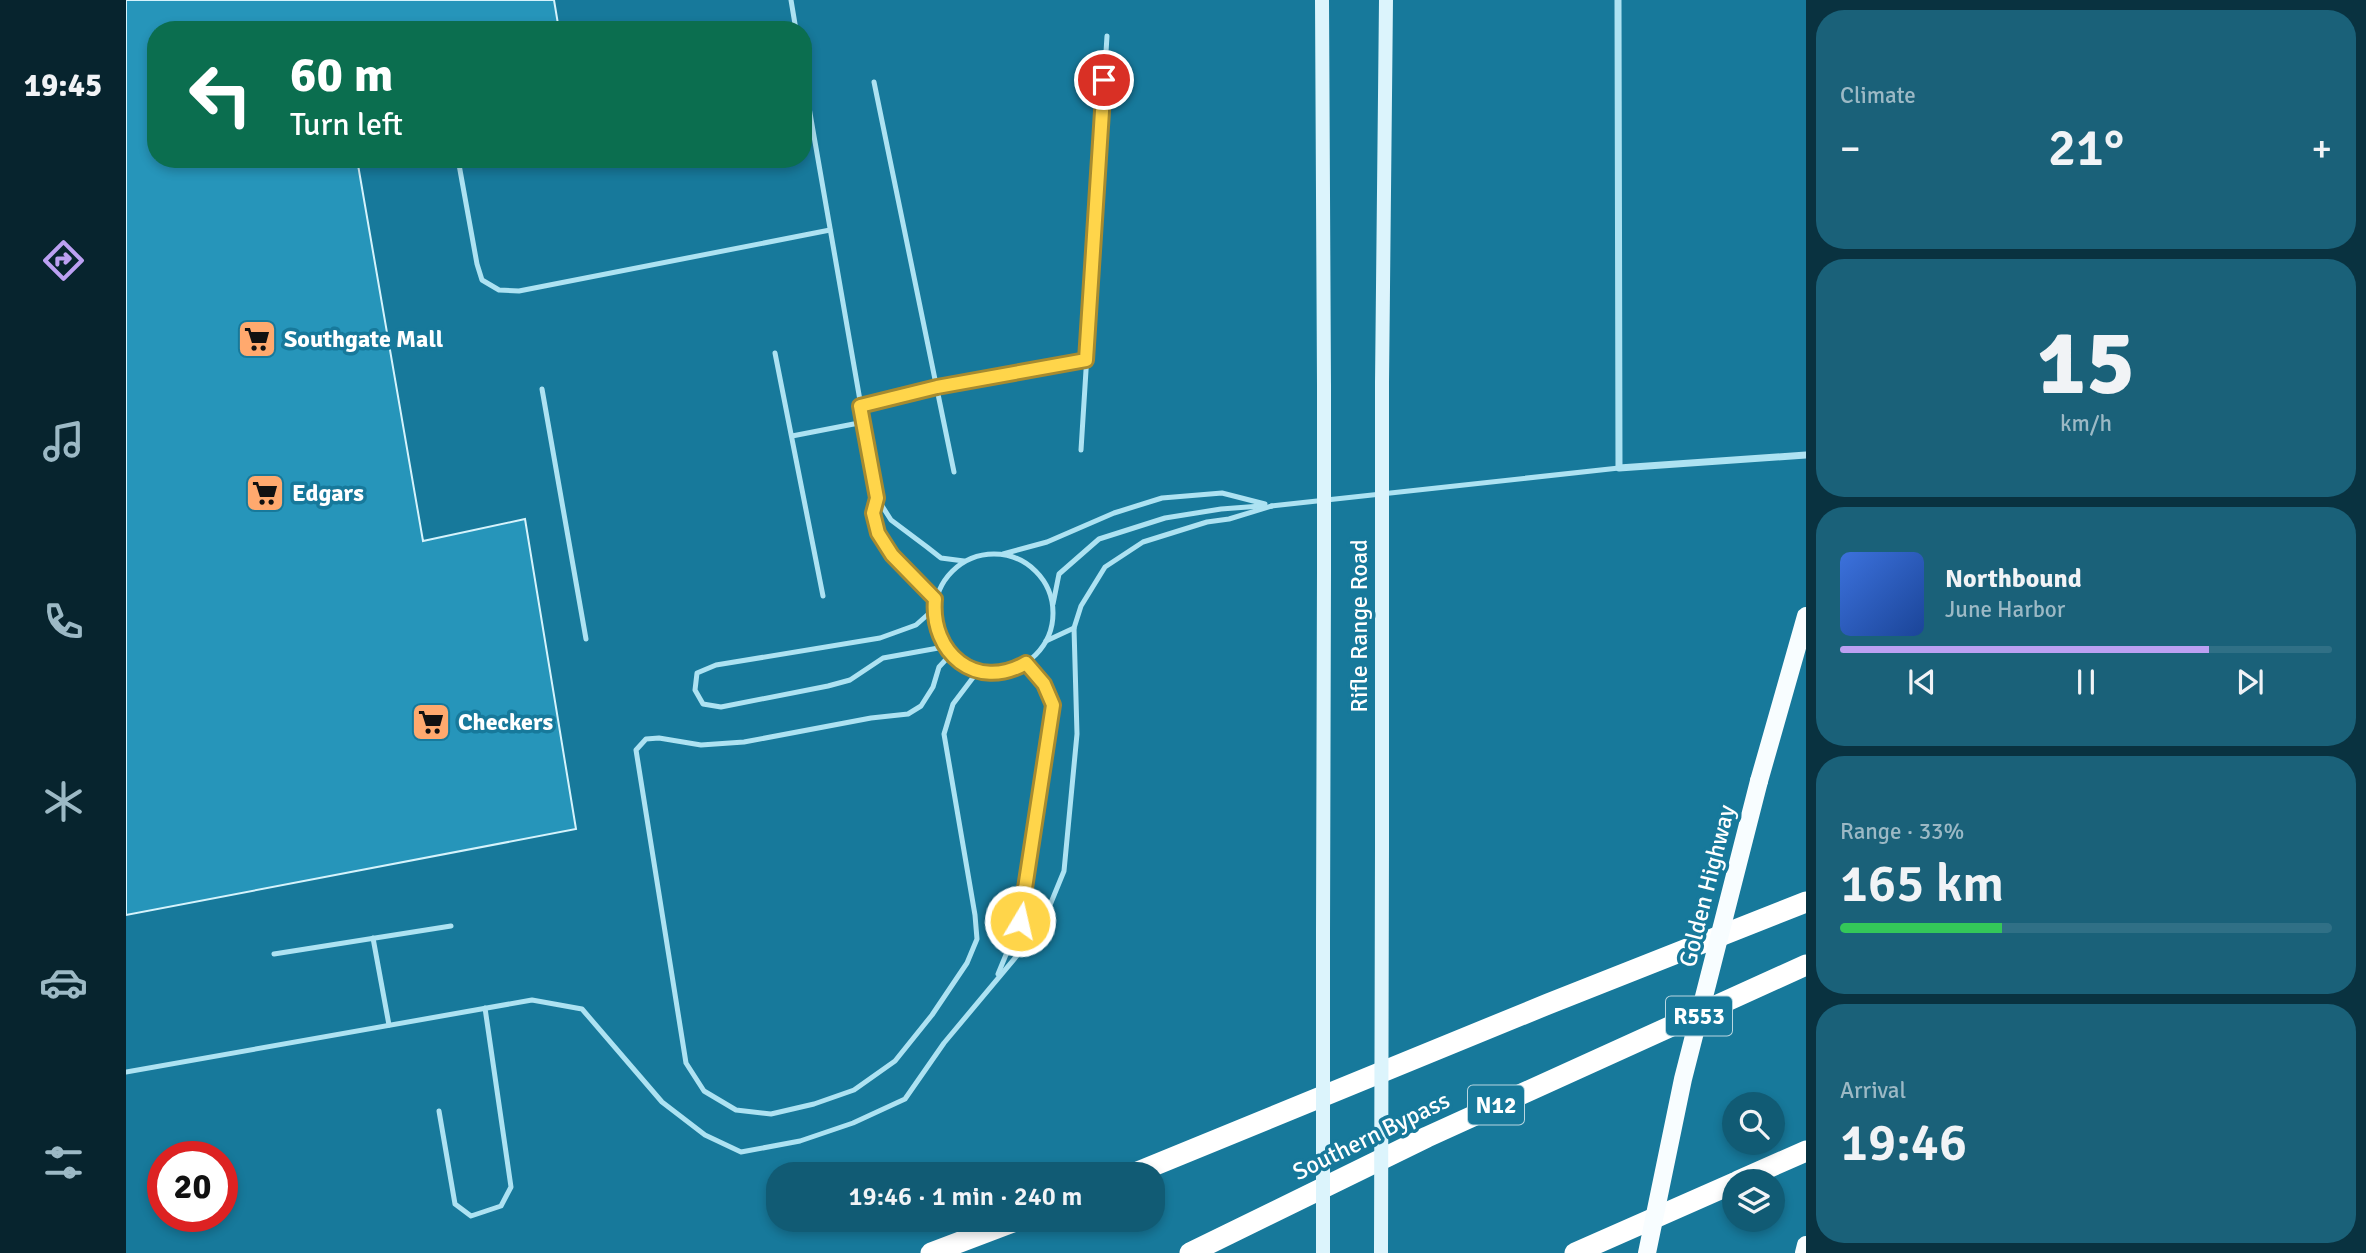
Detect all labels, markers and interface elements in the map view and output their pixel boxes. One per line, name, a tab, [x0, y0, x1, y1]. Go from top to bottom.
text: 60 m	[290, 45, 393, 105]
icon: left	[175, 49, 266, 140]
pin	[1074, 50, 1134, 110]
icon: arrive	[1085, 61, 1123, 99]
text: 19:45	[24, 66, 102, 105]
text: Climate	[1840, 81, 1916, 110]
text: Turn left	[290, 105, 403, 144]
text: 21°	[2048, 116, 2124, 180]
text: −	[1840, 125, 1861, 172]
text: +	[2311, 125, 2332, 172]
icon: directions	[39, 236, 88, 285]
text: 15	[2037, 307, 2135, 420]
supermarket icon: Southgate Mall	[236, 318, 278, 360]
place label: Southgate Mall	[284, 324, 444, 354]
text: km/h	[2060, 409, 2112, 438]
icon: music	[39, 417, 88, 466]
supermarket icon: Edgars	[244, 472, 286, 514]
place label: Edgars	[292, 478, 364, 508]
street label: Rifle Range Road	[1344, 539, 1374, 713]
text: Northbound	[1945, 563, 2082, 595]
text: June Harbor	[1945, 595, 2065, 624]
icon: phone	[39, 597, 88, 646]
icon: previous	[1903, 663, 1941, 701]
icon: pause	[2067, 663, 2105, 701]
icon: next	[2231, 663, 2269, 701]
supermarket icon: Checkers	[410, 701, 452, 743]
place label: Checkers	[458, 707, 554, 737]
icon: climate	[39, 777, 88, 826]
street label: Golden Highway	[1672, 802, 1742, 970]
text: Range · 33%	[1840, 817, 1964, 846]
text: 165 km	[1840, 852, 2004, 916]
position arrow	[983, 884, 1057, 958]
icon: car	[39, 958, 88, 1007]
road number: R553	[1666, 996, 1732, 1036]
text: Arrival	[1840, 1076, 1906, 1105]
street label: Southern Bypass	[1288, 1085, 1454, 1187]
road number: N12	[1468, 1086, 1524, 1124]
map controls	[1722, 1092, 1785, 1232]
button: search	[1722, 1092, 1785, 1155]
text: 19:46	[1840, 1111, 1967, 1175]
icon: filters	[39, 1138, 88, 1187]
speed limit sign: 20	[147, 1141, 238, 1232]
button: layers	[1722, 1169, 1785, 1232]
text: 19:46 · 1 min · 240 m	[849, 1181, 1082, 1213]

